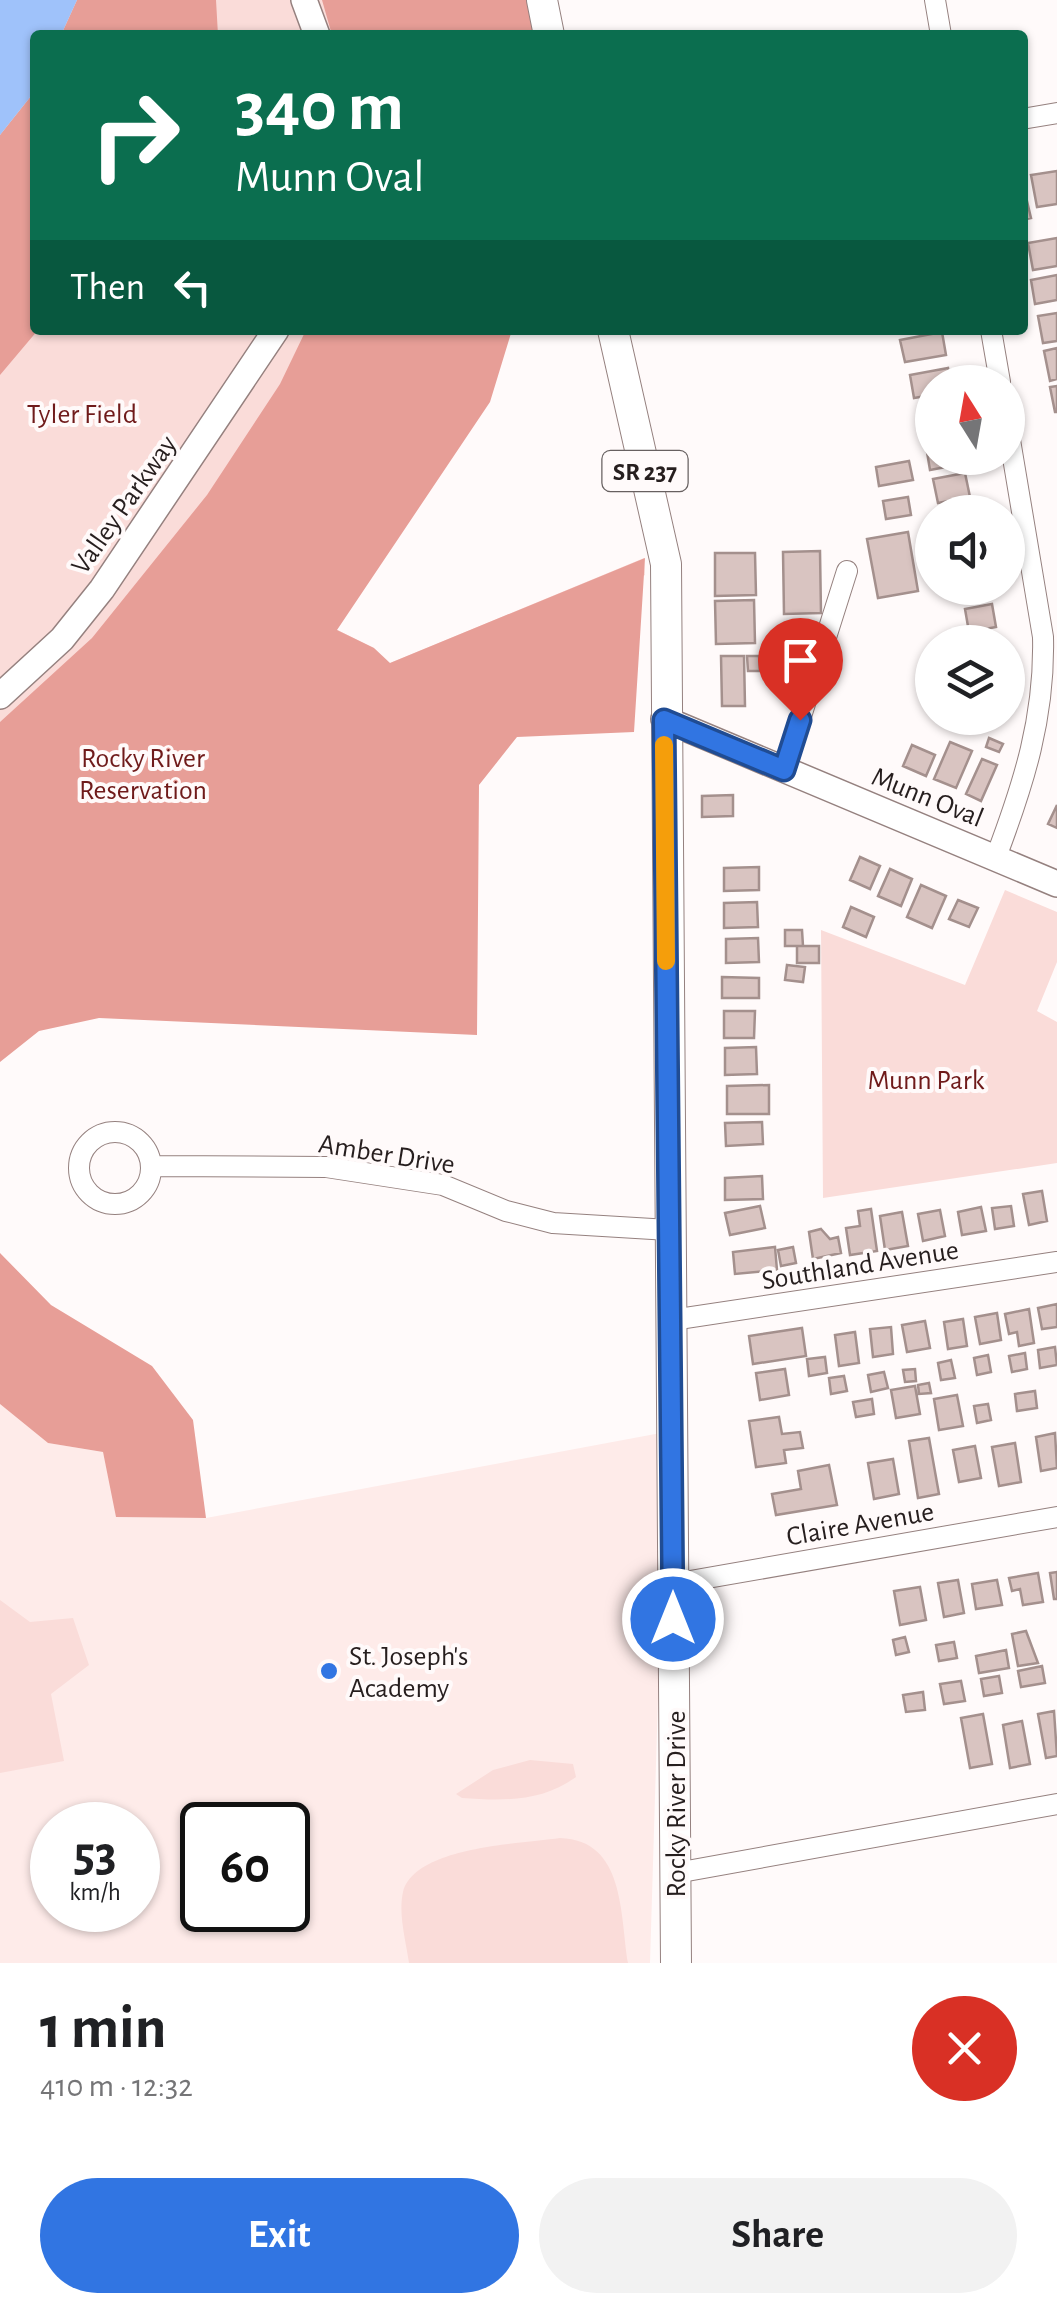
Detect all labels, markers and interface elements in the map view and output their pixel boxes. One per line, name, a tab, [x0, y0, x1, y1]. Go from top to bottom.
icon: right	[70, 70, 200, 200]
text: 340 m	[235, 73, 404, 143]
text: Munn Oval	[235, 155, 424, 200]
icon: left	[165, 260, 220, 315]
text: Then	[70, 269, 145, 307]
north arrow	[915, 365, 1025, 475]
map controls	[915, 365, 1025, 735]
park label: Tyler Field	[27, 401, 137, 429]
street label: Valley Parkway	[67, 431, 183, 579]
road number: SR 237	[602, 451, 688, 491]
button: sound	[915, 495, 1025, 605]
pin	[758, 618, 843, 721]
button: layers	[915, 625, 1025, 735]
icon: arrive	[773, 633, 828, 688]
park label: Rocky River Reservation	[79, 745, 207, 805]
street label: Munn Oval	[867, 763, 987, 833]
park label: Munn Park	[867, 1067, 985, 1095]
street label: Amber Drive	[317, 1130, 457, 1180]
street label: Southland Avenue	[760, 1237, 961, 1295]
street label: Claire Avenue	[784, 1498, 936, 1552]
position arrow	[621, 1567, 725, 1671]
place label: St. Joseph's Academy	[349, 1643, 468, 1703]
marker: St. Joseph's Academy	[318, 1660, 340, 1682]
street label: Rocky River Drive	[663, 1711, 691, 1897]
speed limit sign: 60	[180, 1802, 310, 1932]
text: 53	[73, 1830, 117, 1880]
text: km/h	[69, 1880, 121, 1905]
button: close	[912, 1996, 1017, 2101]
text: 1 min	[40, 1999, 166, 2059]
text: 410 m · 12:32	[40, 2070, 193, 2102]
button: Exit	[40, 2178, 519, 2293]
button: Share	[539, 2178, 1017, 2293]

